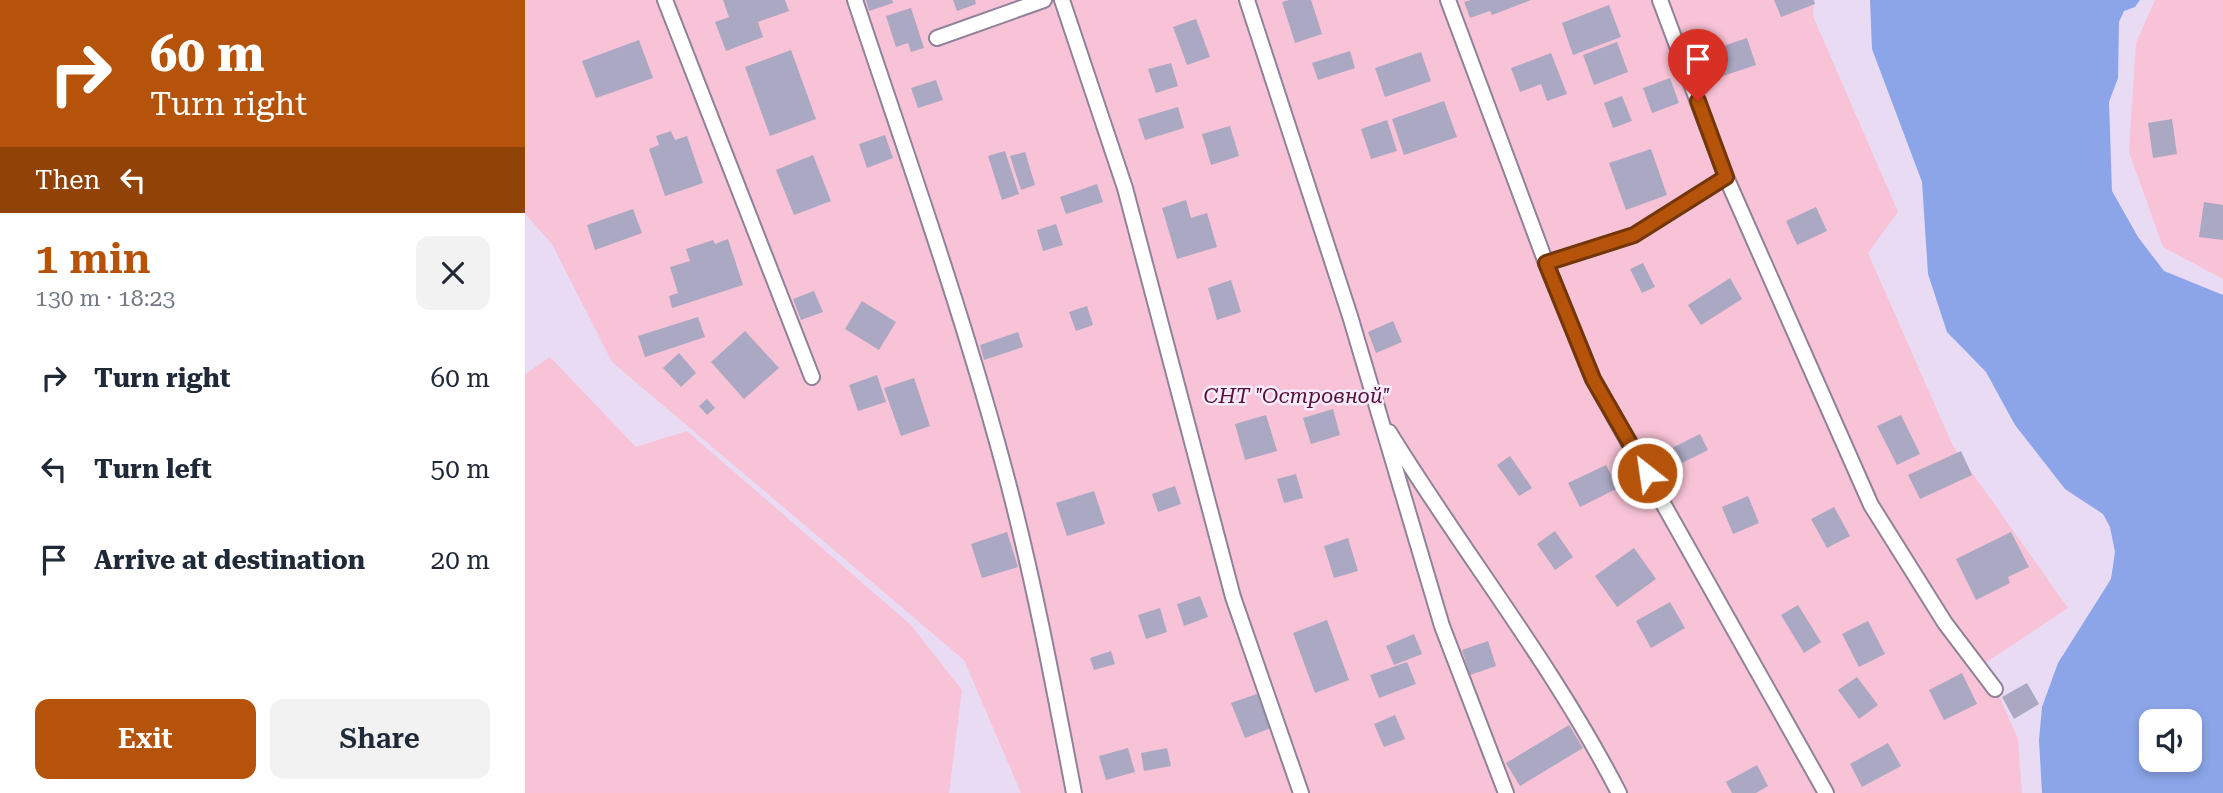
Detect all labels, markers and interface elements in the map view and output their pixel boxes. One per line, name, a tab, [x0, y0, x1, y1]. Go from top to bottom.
text: 60 m	[150, 26, 265, 83]
icon: right	[35, 28, 126, 119]
pin	[1668, 29, 1728, 101]
icon: arrive	[1679, 40, 1717, 78]
text: Turn right	[150, 85, 307, 123]
icon: left	[114, 161, 152, 199]
text: Then	[35, 165, 100, 195]
text: 1 min	[35, 234, 151, 283]
button: close	[416, 236, 490, 310]
text: 130 m · 18:23	[35, 285, 175, 312]
icon: right	[35, 359, 73, 397]
text: Turn right	[94, 363, 230, 393]
text: 60 m	[431, 363, 490, 393]
park label: СНТ "Островной"	[1204, 384, 1390, 408]
position arrow	[1610, 436, 1684, 510]
icon: left	[35, 450, 73, 488]
text: Turn left	[94, 454, 212, 484]
text: 50 m	[431, 454, 490, 484]
icon: arrive	[35, 541, 73, 579]
text: Arrive at destination	[94, 545, 365, 575]
text: 20 m	[431, 545, 490, 575]
button: Exit	[35, 699, 256, 779]
button: Share	[270, 699, 490, 779]
map controls	[2139, 709, 2202, 772]
button: sound	[2139, 709, 2202, 772]

